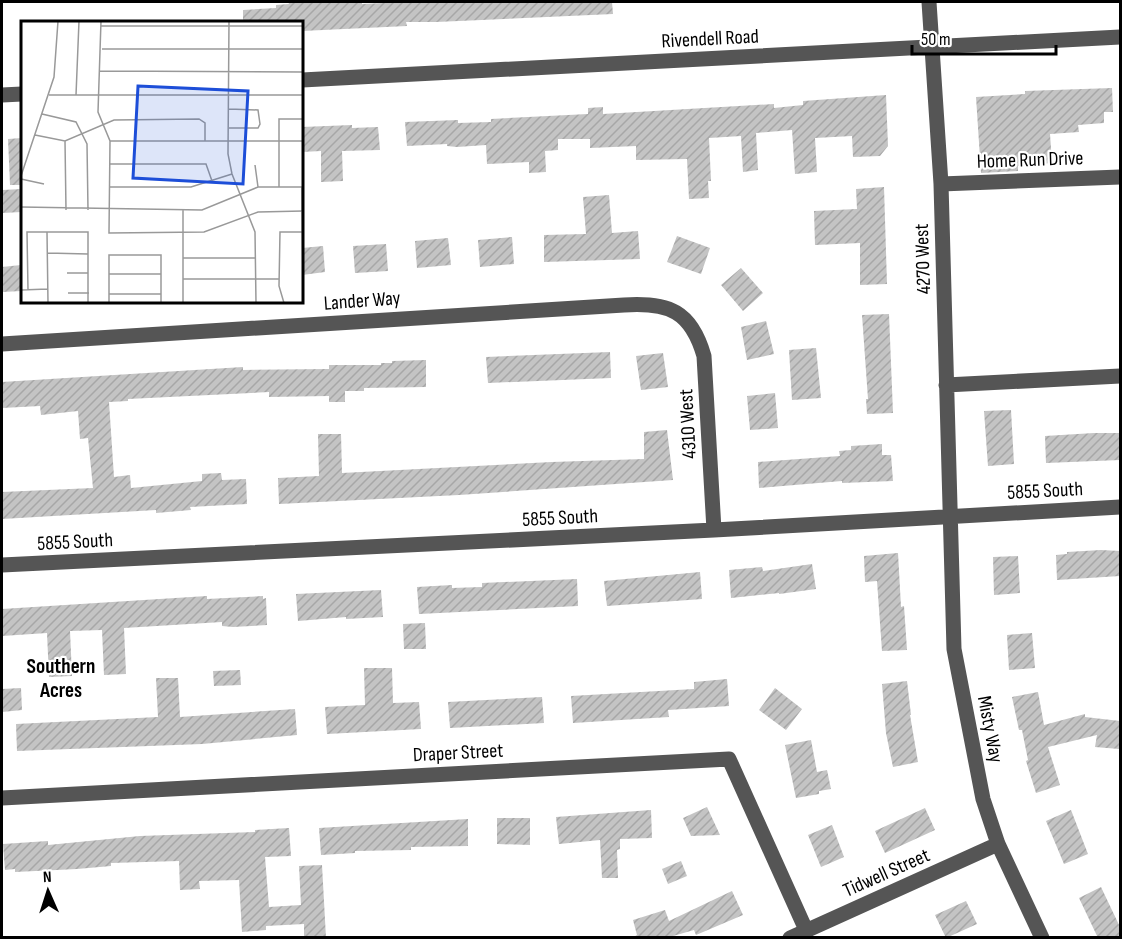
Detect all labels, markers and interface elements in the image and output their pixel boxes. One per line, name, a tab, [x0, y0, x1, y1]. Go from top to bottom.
scale bar	[912, 18, 1056, 56]
inset map	[21, 21, 303, 303]
street label: Rivendell Road	[661, 24, 759, 54]
text: 50 m	[921, 29, 951, 50]
street label: Home Run Drive	[976, 146, 1084, 174]
street label: 4270 West	[910, 223, 936, 295]
street label: Lander Way	[323, 286, 401, 316]
street label: 4310 West	[674, 388, 702, 459]
street label: 5855 South	[1007, 477, 1084, 505]
street label: 5855 South	[522, 504, 599, 532]
street label: 5855 South	[37, 528, 114, 556]
district label: Southern Acres	[27, 654, 95, 703]
street label: Misty Way	[972, 694, 1008, 765]
street label: Draper Street	[412, 739, 504, 767]
street label: Tidwell Street	[839, 843, 933, 903]
north arrow	[18, 861, 78, 921]
text: N	[43, 868, 52, 887]

